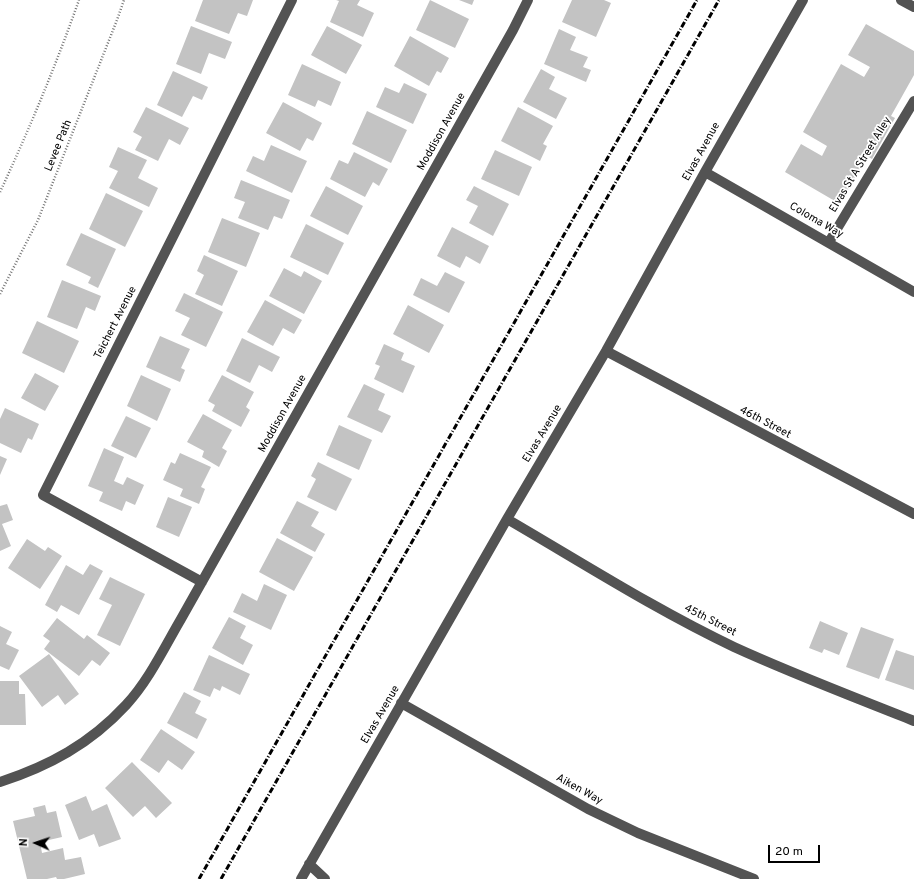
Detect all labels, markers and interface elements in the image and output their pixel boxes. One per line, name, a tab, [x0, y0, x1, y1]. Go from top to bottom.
street label: Moddison Avenue	[415, 91, 469, 173]
street label: Elvas St A Street Alley	[827, 115, 895, 215]
street label: Levee Path	[43, 118, 75, 174]
street label: Elvas Avenue	[680, 120, 724, 184]
street label: Coloma Way	[786, 200, 846, 242]
street label: Teichert Avenue	[92, 284, 140, 362]
street label: Moddison Avenue	[256, 373, 310, 455]
street label: Elvas Avenue	[521, 403, 565, 465]
street label: 46th Street	[737, 404, 793, 442]
street label: 45th Street	[682, 602, 738, 640]
street label: Elvas Avenue	[359, 683, 403, 747]
street label: Aiken Way	[553, 772, 605, 808]
north arrow	[16, 823, 56, 863]
scale bar	[770, 837, 822, 863]
text: N	[17, 838, 31, 847]
text: 20 m	[775, 844, 803, 860]

